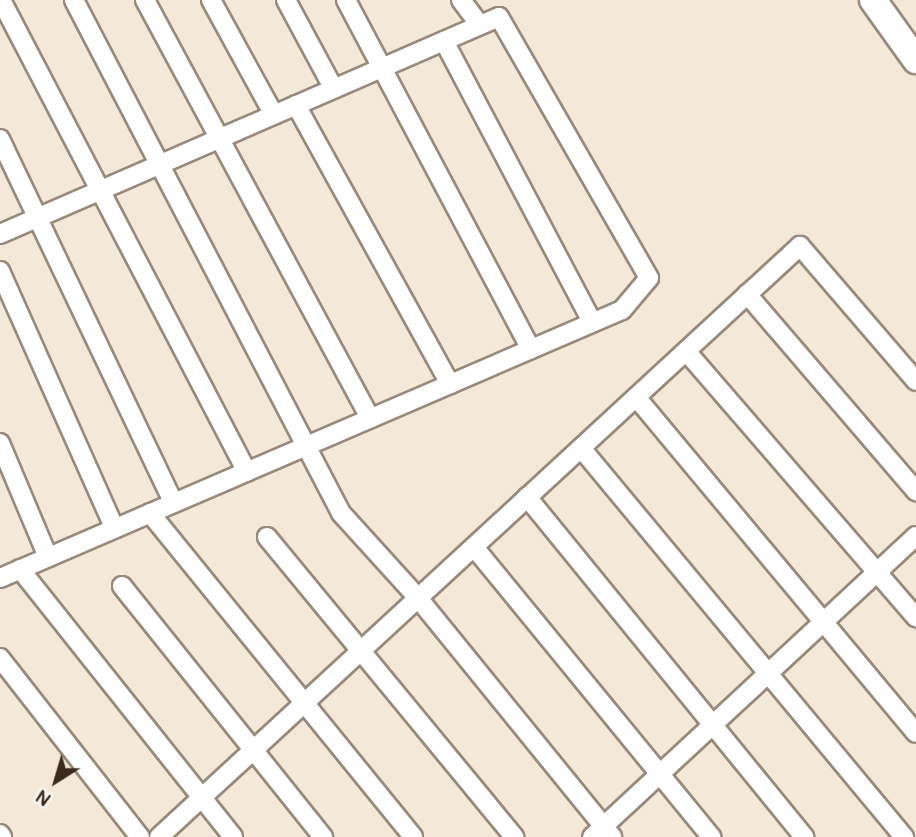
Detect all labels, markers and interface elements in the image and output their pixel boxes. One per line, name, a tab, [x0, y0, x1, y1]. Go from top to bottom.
north arrow	[21, 746, 91, 816]
text: N	[31, 784, 56, 811]

